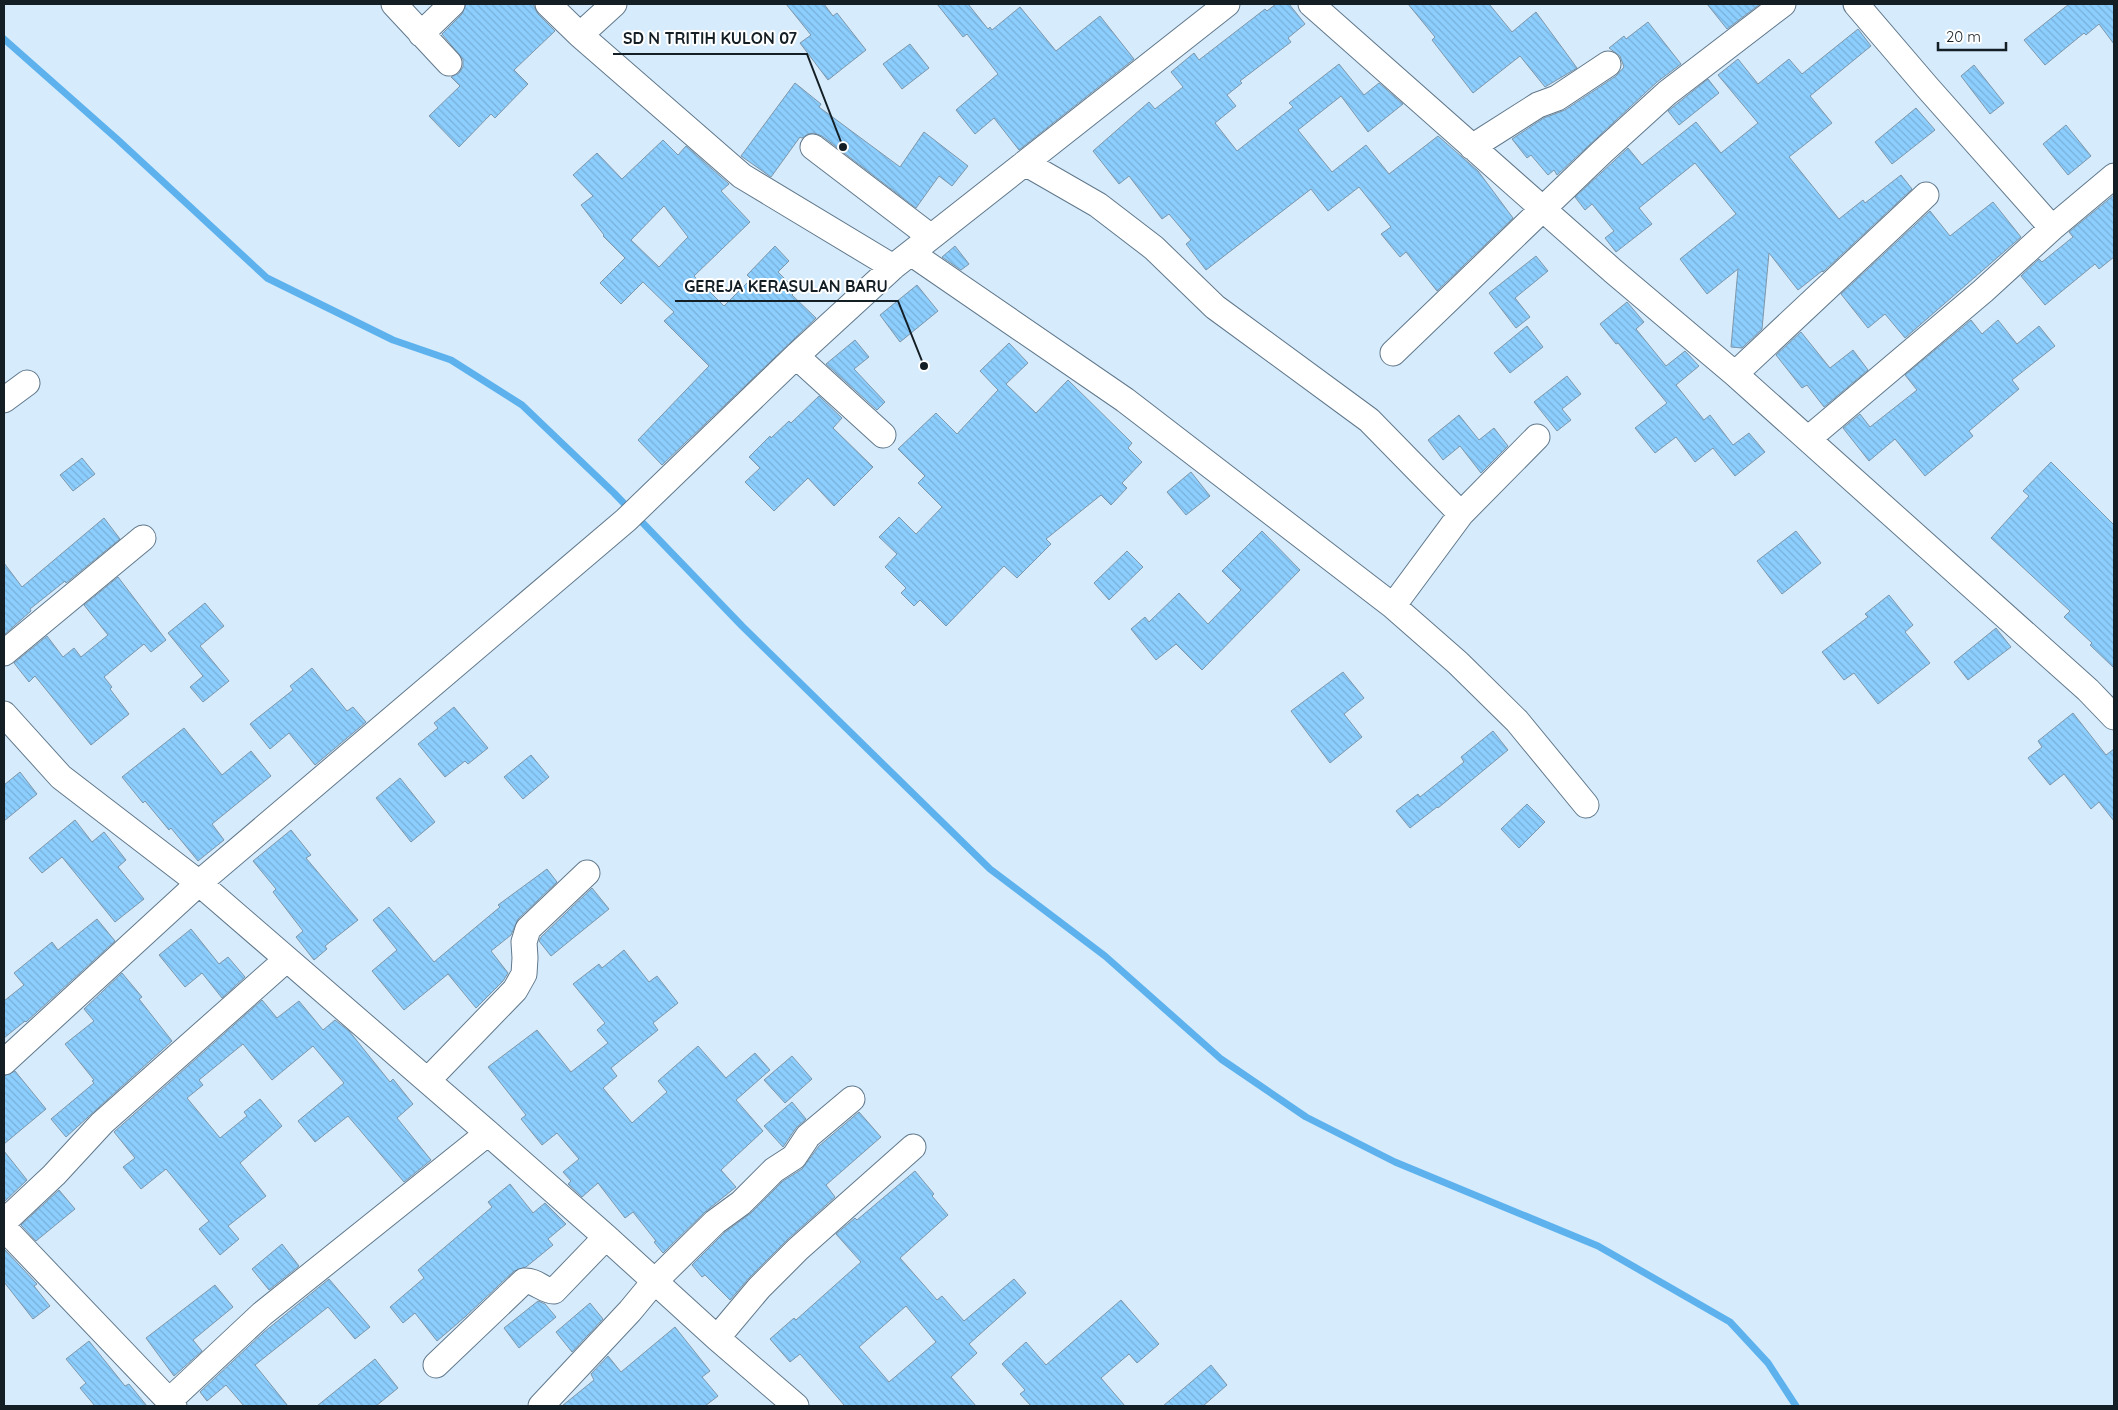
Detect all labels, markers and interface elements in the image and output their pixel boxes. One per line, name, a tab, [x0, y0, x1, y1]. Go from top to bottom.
scale bar	[1938, 20, 2006, 52]
callout: SD N TRITIH KULON 07	[613, 23, 807, 54]
text: 20 m	[1946, 27, 1981, 46]
text: SD N TRITIH KULON 07	[623, 28, 797, 48]
callout: GEREJA KERASULAN BARU	[675, 270, 898, 301]
text: GEREJA KERASULAN BARU	[684, 276, 888, 296]

